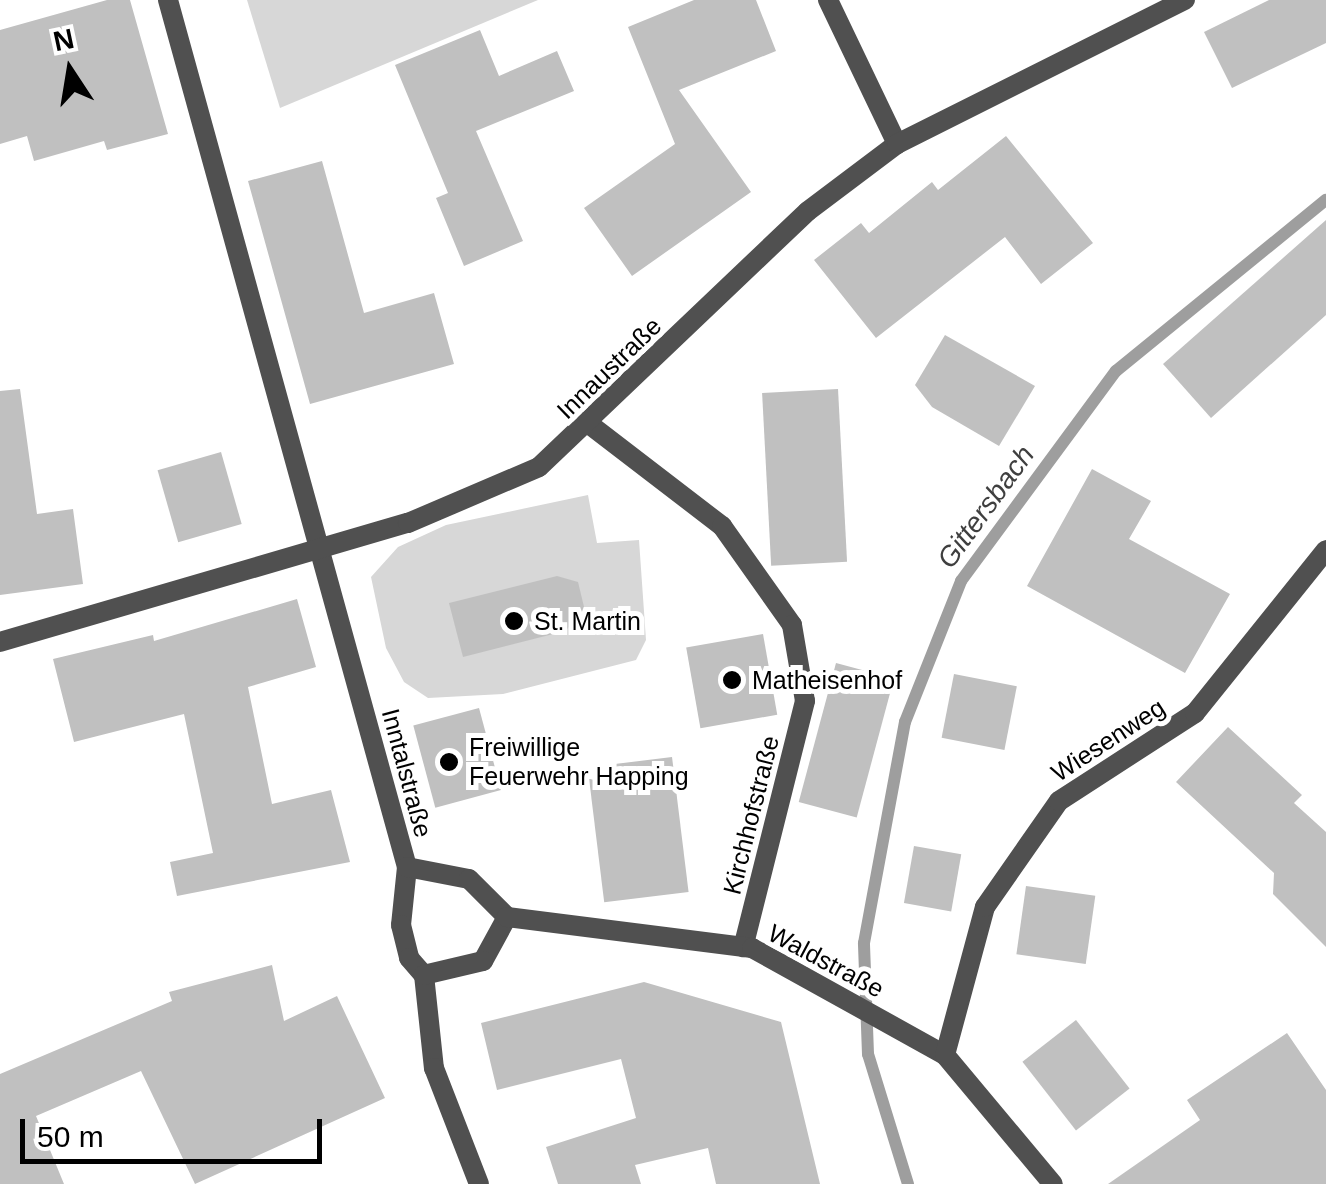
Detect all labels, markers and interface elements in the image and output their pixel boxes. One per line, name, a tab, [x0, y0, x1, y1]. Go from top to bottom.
north arrow	[20, 20, 120, 120]
text: N	[51, 23, 77, 57]
street label: Innaustraße	[551, 311, 667, 425]
water label: Gittersbach	[930, 439, 1042, 575]
place label: St. Martin	[534, 606, 641, 636]
marker: St. Martin	[503, 610, 525, 632]
place label: Matheisenhof	[752, 665, 902, 695]
marker: Matheisenhof	[721, 669, 743, 691]
street label: Wiesenweg	[1046, 692, 1170, 788]
street label: Inntalstraße	[375, 705, 439, 841]
place label: Freiwillige Feuerwehr Happing	[469, 733, 689, 792]
street label: Kirchhofstraße	[717, 733, 785, 897]
marker: Freiwillige Feuerwehr Happing	[438, 751, 460, 773]
street label: Waldstraße	[763, 918, 889, 1004]
scale bar	[25, 1099, 328, 1161]
text: 50 m	[37, 1120, 104, 1153]

